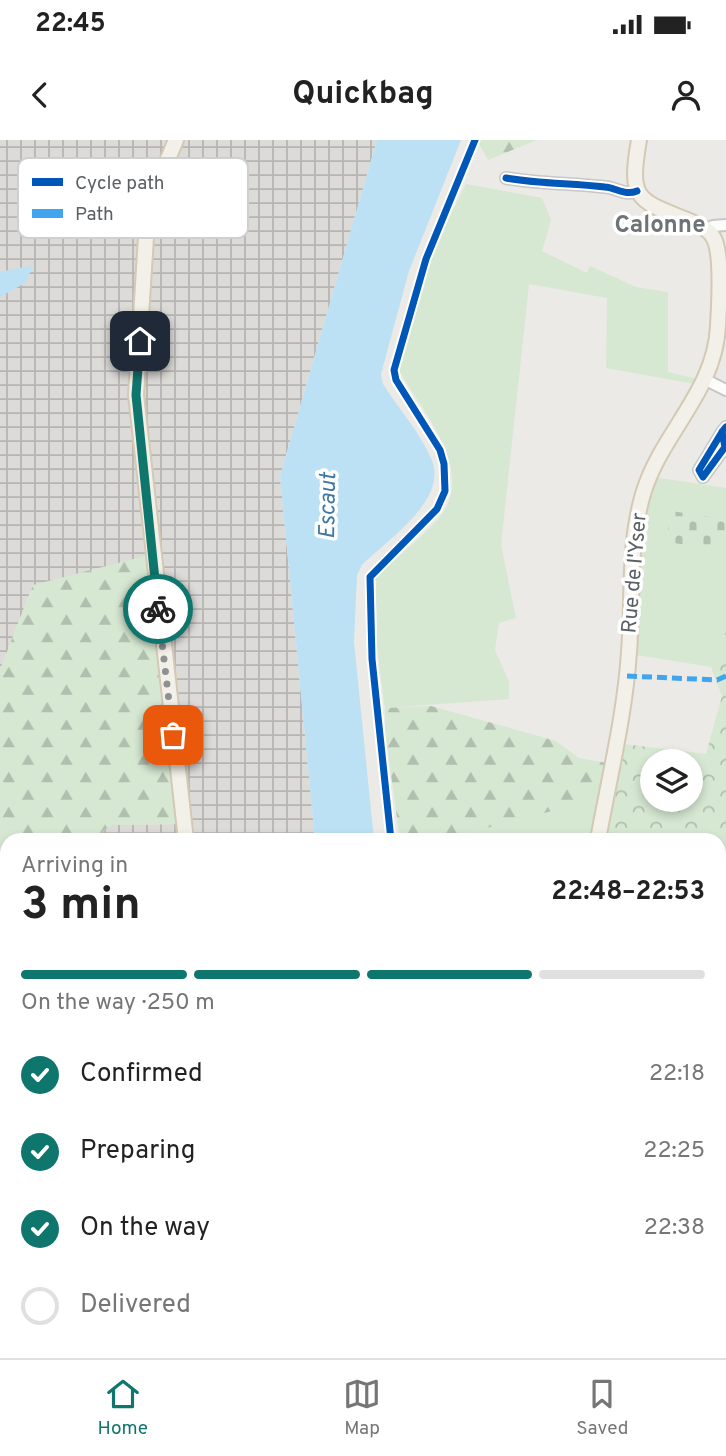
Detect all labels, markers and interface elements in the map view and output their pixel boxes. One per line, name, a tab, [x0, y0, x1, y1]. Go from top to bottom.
text: 22:45	[35, 8, 106, 41]
text: Quickbag	[292, 75, 434, 115]
icon: back	[21, 76, 59, 114]
icon: person	[667, 76, 705, 114]
legend	[18, 158, 248, 238]
text: Cycle path	[75, 172, 164, 196]
text: Path	[75, 203, 114, 227]
district label: Calonne	[614, 211, 706, 241]
pin	[110, 311, 170, 371]
icon: home	[121, 322, 159, 360]
water label: Escaut	[314, 471, 344, 540]
street label: Rue de l'Yser	[616, 512, 654, 634]
courier	[123, 574, 193, 644]
icon: bike	[139, 590, 177, 628]
pin	[143, 705, 203, 765]
icon: bag	[154, 716, 192, 754]
map controls	[640, 749, 703, 812]
button: layers	[640, 749, 703, 812]
text: Arriving in	[21, 852, 128, 881]
text: 22:48–22:53	[551, 876, 705, 909]
text: 3 min	[21, 877, 141, 936]
text: On the way · 250 m	[21, 989, 215, 1018]
icon: check	[21, 1056, 59, 1094]
text: Confirmed	[80, 1058, 203, 1091]
text: 22:18	[649, 1060, 705, 1089]
icon: check	[21, 1133, 59, 1171]
text: Preparing	[80, 1135, 195, 1168]
text: 22:25	[643, 1137, 705, 1166]
icon: check	[21, 1210, 59, 1248]
text: On the way	[80, 1212, 210, 1245]
text: 22:38	[644, 1214, 705, 1243]
text: Delivered	[80, 1289, 191, 1322]
tab: Home	[98, 1375, 148, 1441]
tab: Map	[343, 1375, 381, 1441]
tab: Saved	[576, 1375, 628, 1441]

